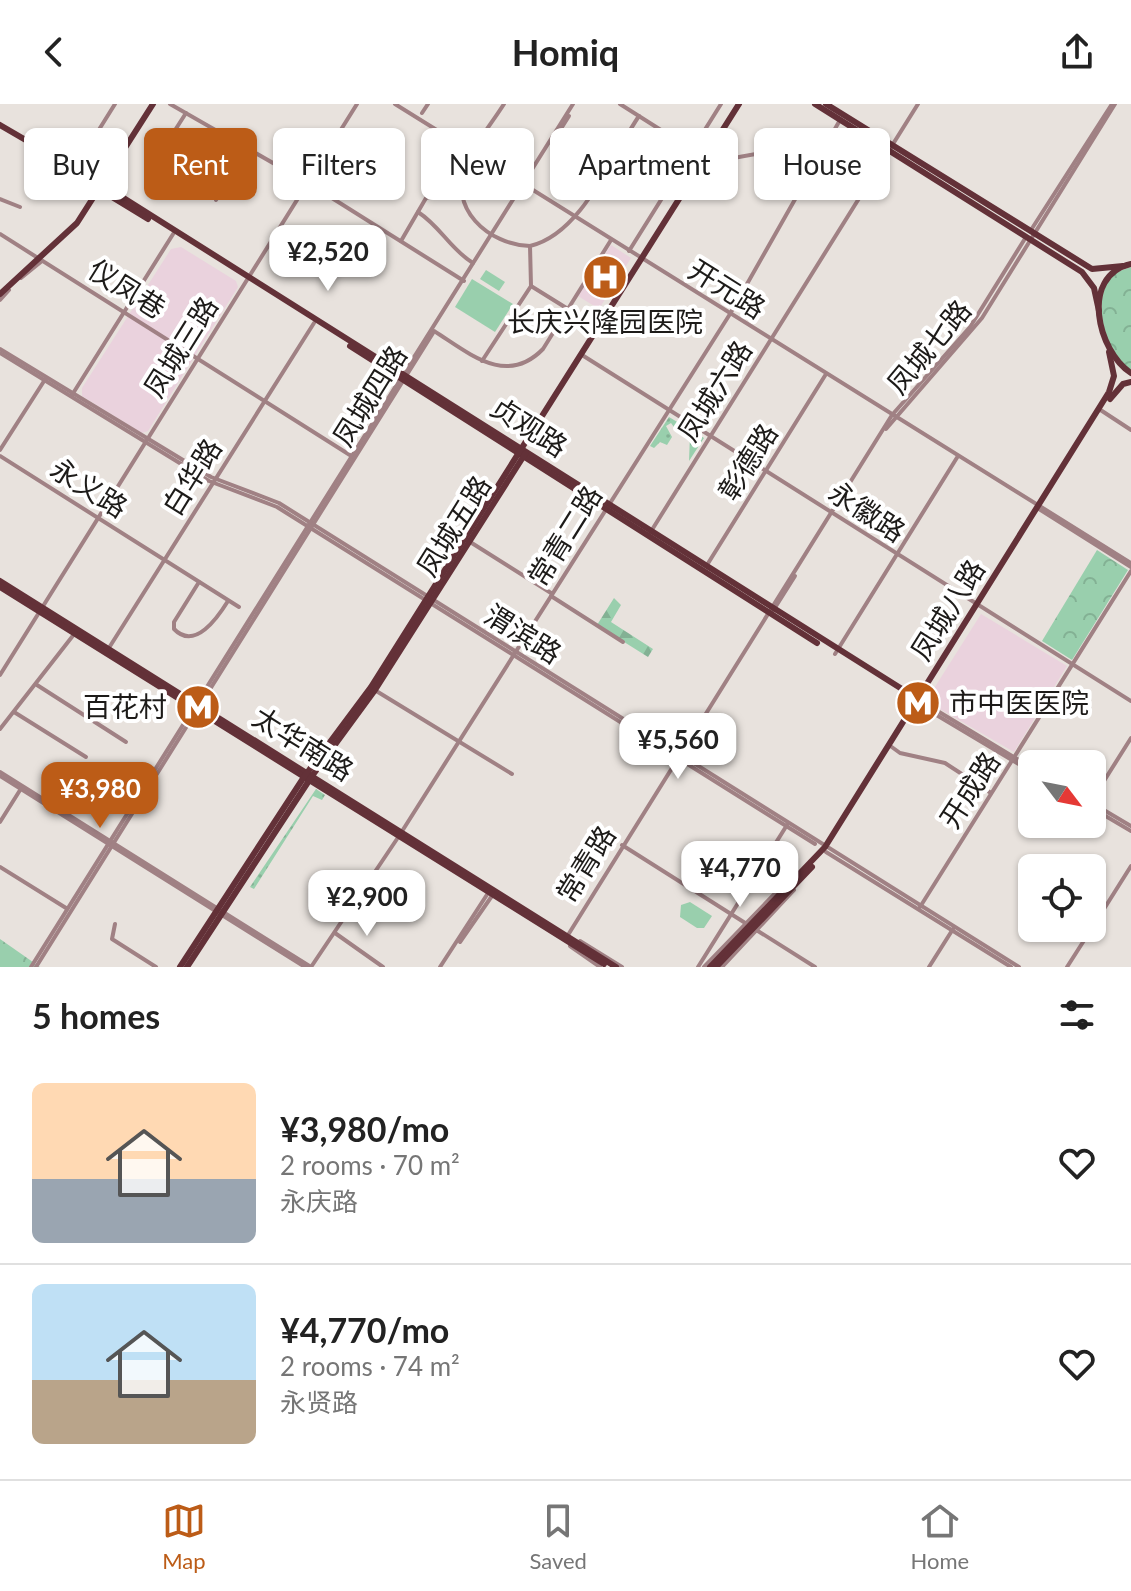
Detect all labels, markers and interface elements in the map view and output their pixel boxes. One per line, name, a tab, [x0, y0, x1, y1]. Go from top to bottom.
icon: back	[32, 30, 76, 74]
text: Homiq	[512, 30, 619, 74]
icon: share	[1055, 30, 1099, 74]
chip: Buy	[24, 128, 128, 200]
chip: Rent	[144, 128, 257, 200]
chip: Filters	[273, 128, 405, 200]
chip: New	[421, 128, 534, 200]
chip: Apartment	[550, 128, 738, 200]
chip: House	[754, 128, 890, 200]
pin: ¥2,520	[263, 225, 393, 293]
text: ¥2,520	[287, 235, 369, 267]
street label: 仪凤巷	[83, 251, 172, 325]
street label: 开元路	[683, 251, 772, 325]
hospital icon: 长庆兴隆园医院	[581, 253, 629, 301]
street label: 凤城三路	[136, 290, 224, 403]
street label: 凤城七路	[879, 293, 977, 400]
place label: 长庆兴隆园医院	[507, 304, 703, 338]
street label: 凤城六路	[670, 334, 758, 447]
street label: 凤城四路	[325, 339, 413, 452]
street label: 贞观路	[485, 389, 574, 463]
street label: 彰德路	[710, 417, 784, 506]
street label: 白华路	[154, 432, 228, 521]
street label: 永义路	[45, 450, 134, 524]
street label: 凤城五路	[409, 469, 497, 582]
street label: 永徽路	[823, 474, 912, 548]
street label: 常青二路	[520, 479, 608, 592]
street label: 凤城八路	[903, 553, 991, 666]
street label: 渭滨路	[479, 596, 568, 670]
metro station icon: 市中医医院	[894, 679, 942, 727]
metro station icon: 百花村	[174, 683, 222, 731]
place label: 市中医医院	[949, 685, 1089, 719]
place label: 百花村	[83, 689, 167, 723]
street label: 太华南路	[247, 699, 360, 787]
pin: ¥5,560	[613, 713, 743, 781]
text: ¥5,560	[637, 723, 719, 755]
street label: 开成路	[932, 745, 1006, 834]
north arrow	[1018, 750, 1106, 838]
map controls	[1018, 750, 1106, 942]
pin: ¥3,980	[35, 762, 165, 830]
text: ¥3,980	[59, 772, 141, 804]
street label: 常青路	[548, 819, 622, 908]
pin: ¥4,770	[675, 841, 805, 909]
text: ¥4,770	[699, 851, 781, 883]
button: locate	[1018, 854, 1106, 942]
pin: ¥2,900	[302, 870, 432, 938]
text: ¥2,900	[326, 880, 408, 912]
icon: filters	[1055, 993, 1099, 1037]
text: 5 homes	[32, 995, 160, 1036]
text: ¥3,980/mo	[280, 1108, 449, 1149]
icon: home	[96, 1115, 192, 1211]
icon: heart	[1055, 1141, 1099, 1185]
text: 2 rooms · 70 m²	[280, 1149, 460, 1181]
text: 永庆路	[280, 1185, 358, 1217]
text: ¥4,770/mo	[280, 1309, 449, 1350]
icon: home	[96, 1316, 192, 1412]
icon: heart	[1055, 1342, 1099, 1386]
text: 2 rooms · 74 m²	[280, 1350, 460, 1382]
text: 永贤路	[280, 1386, 358, 1418]
tab: Map	[162, 1499, 206, 1574]
tab: Saved	[529, 1499, 587, 1574]
tab: Home	[911, 1499, 969, 1574]

